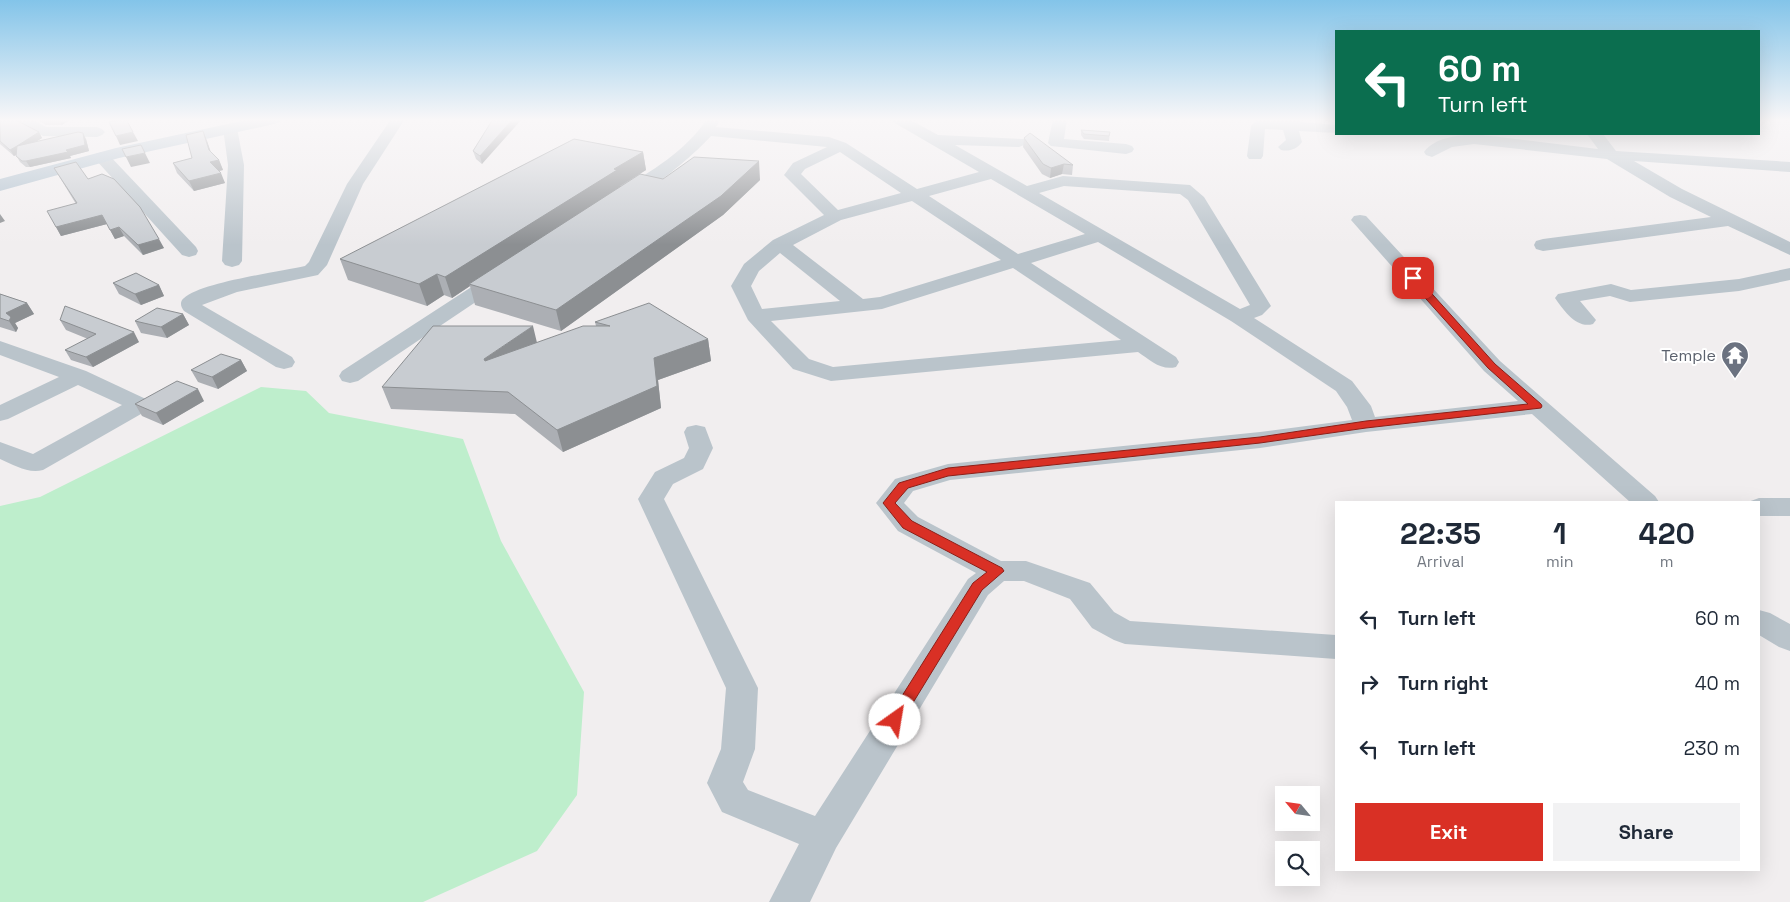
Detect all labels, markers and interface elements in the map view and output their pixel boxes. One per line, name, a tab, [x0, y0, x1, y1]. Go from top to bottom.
text: 60 m	[1438, 47, 1521, 91]
icon: left	[1355, 50, 1420, 115]
text: Turn left	[1438, 90, 1528, 118]
pin	[1392, 257, 1434, 299]
icon: arrive	[1399, 264, 1427, 292]
temple icon: Temple	[1720, 340, 1750, 379]
place label: Temple	[1661, 345, 1716, 366]
text: 22:35	[1400, 514, 1481, 553]
text: 1	[1553, 514, 1567, 553]
text: 420	[1639, 514, 1695, 553]
text: Arrival	[1417, 551, 1464, 572]
text: min	[1546, 551, 1573, 572]
text: m	[1660, 551, 1674, 572]
icon: left	[1355, 605, 1383, 633]
text: Turn left	[1398, 606, 1476, 631]
text: 60 m	[1695, 606, 1740, 631]
icon: right	[1355, 670, 1383, 698]
text: Turn right	[1398, 671, 1488, 696]
text: 40 m	[1695, 671, 1740, 696]
position arrow	[868, 693, 920, 745]
icon: left	[1355, 735, 1383, 763]
text: Turn left	[1398, 736, 1476, 761]
text: 230 m	[1684, 736, 1740, 761]
north arrow	[1275, 786, 1320, 831]
map controls	[1275, 786, 1320, 886]
button: Exit	[1355, 803, 1543, 861]
button: Share	[1553, 803, 1740, 861]
button: search	[1275, 841, 1320, 886]

